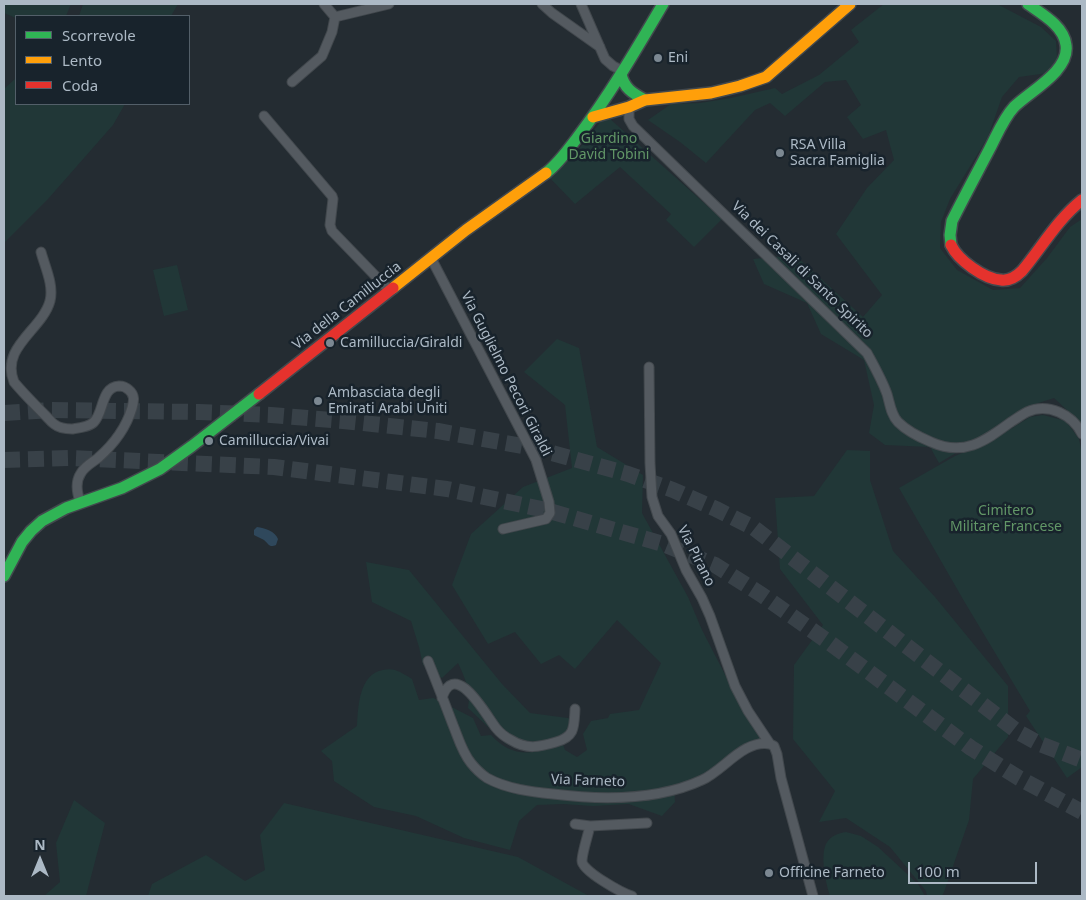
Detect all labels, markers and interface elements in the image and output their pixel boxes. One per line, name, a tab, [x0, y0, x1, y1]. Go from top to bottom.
legend	[15, 15, 190, 105]
text: Scorrevole	[62, 25, 136, 45]
text: Lento	[62, 50, 102, 70]
place label: Eni	[668, 50, 688, 66]
marker: Eni	[652, 52, 664, 64]
text: Coda	[62, 75, 98, 95]
park label: Giardino David Tobini	[569, 131, 649, 164]
place label: RSA Villa Sacra Famiglia	[790, 137, 885, 170]
marker: RSA Villa Sacra Famiglia	[774, 147, 786, 159]
street label: Via dei Casali di Santo Spirito	[728, 198, 876, 342]
street label: Via della Camilluccia	[289, 258, 405, 354]
street label: Via Guglielmo Pecori Giraldi	[457, 289, 555, 459]
place label: Camilluccia/Giraldi	[340, 335, 462, 351]
marker: Camilluccia/Giraldi	[324, 337, 336, 349]
place label: Ambasciata degli Emirati Arabi Uniti	[328, 385, 447, 418]
marker: Ambasciata degli Emirati Arabi Uniti	[312, 395, 324, 407]
place label: Camilluccia/Vivai	[219, 433, 329, 449]
marker: Camilluccia/Vivai	[203, 435, 215, 447]
park label: Cimitero Militare Francese	[950, 503, 1062, 536]
street label: Via Pirano	[674, 523, 718, 589]
street label: Via Farneto	[550, 771, 626, 791]
north arrow	[15, 835, 65, 885]
text: N	[34, 835, 46, 854]
scale bar	[911, 852, 1040, 884]
text: 100 m	[916, 861, 960, 881]
place label: Officine Farneto	[779, 865, 885, 881]
marker: Officine Farneto	[763, 867, 775, 879]

